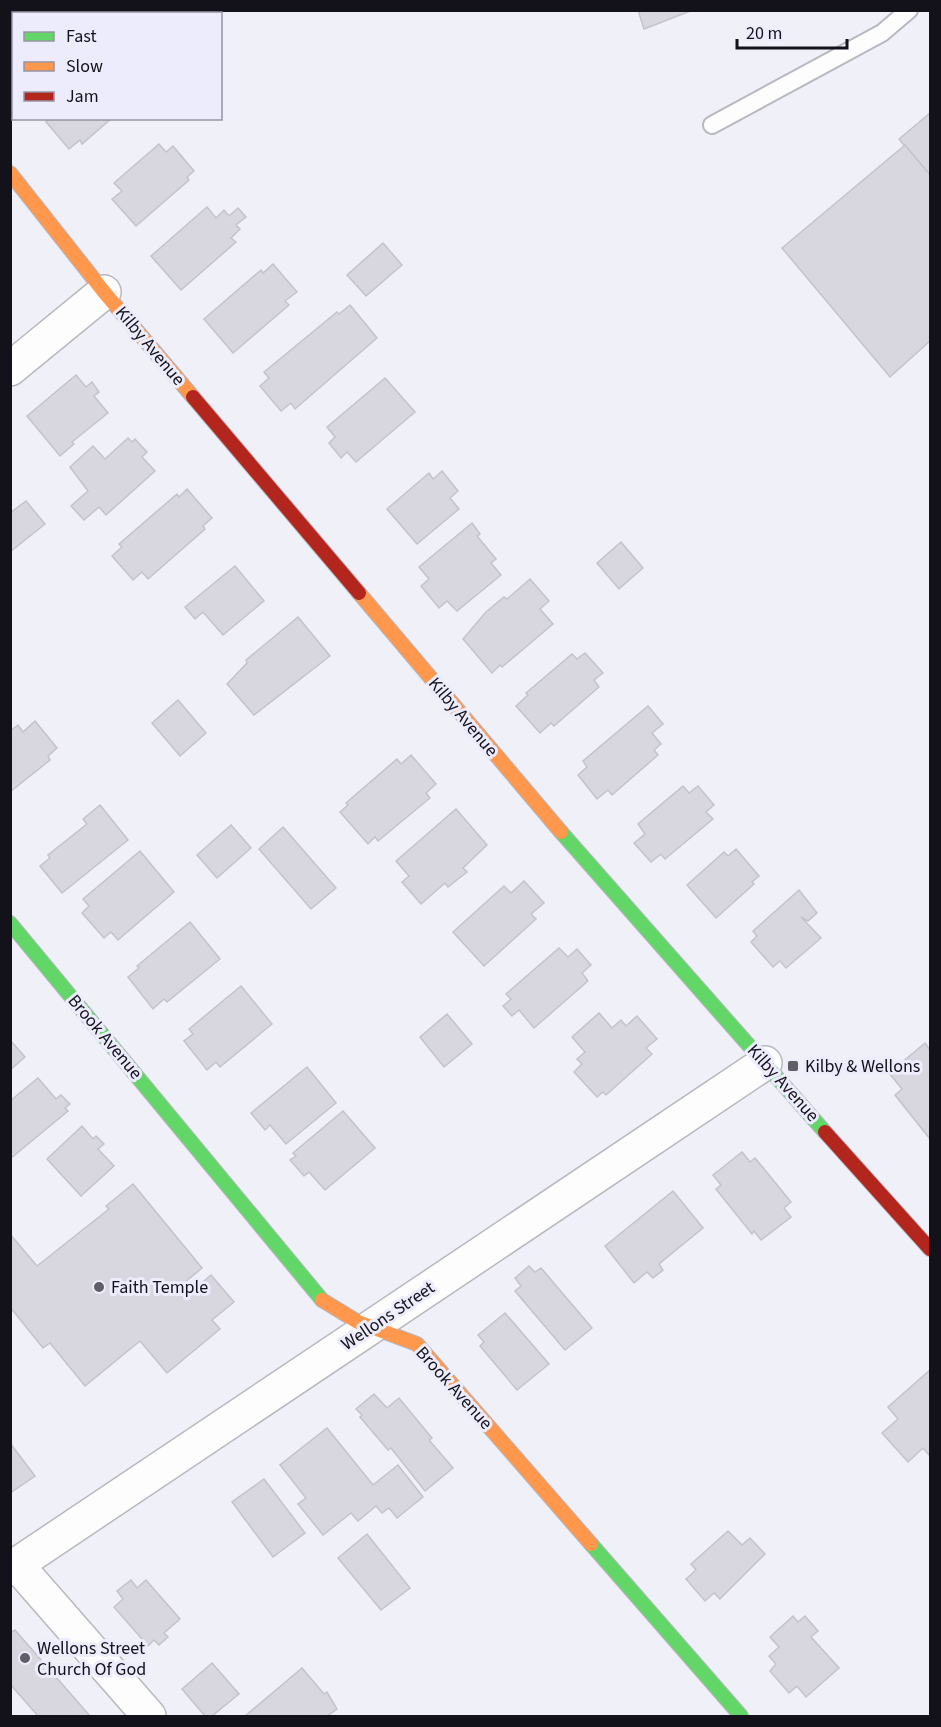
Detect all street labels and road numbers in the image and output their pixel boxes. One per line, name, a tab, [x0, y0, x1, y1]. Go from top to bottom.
street label: Kilby Avenue	[109, 301, 191, 391]
street label: Kilby Avenue	[422, 672, 504, 762]
street label: Brook Avenue	[62, 989, 148, 1085]
street label: Kilby Avenue	[741, 1039, 825, 1127]
street label: Wellons Street	[336, 1275, 440, 1357]
street label: Brook Avenue	[410, 1341, 498, 1435]

